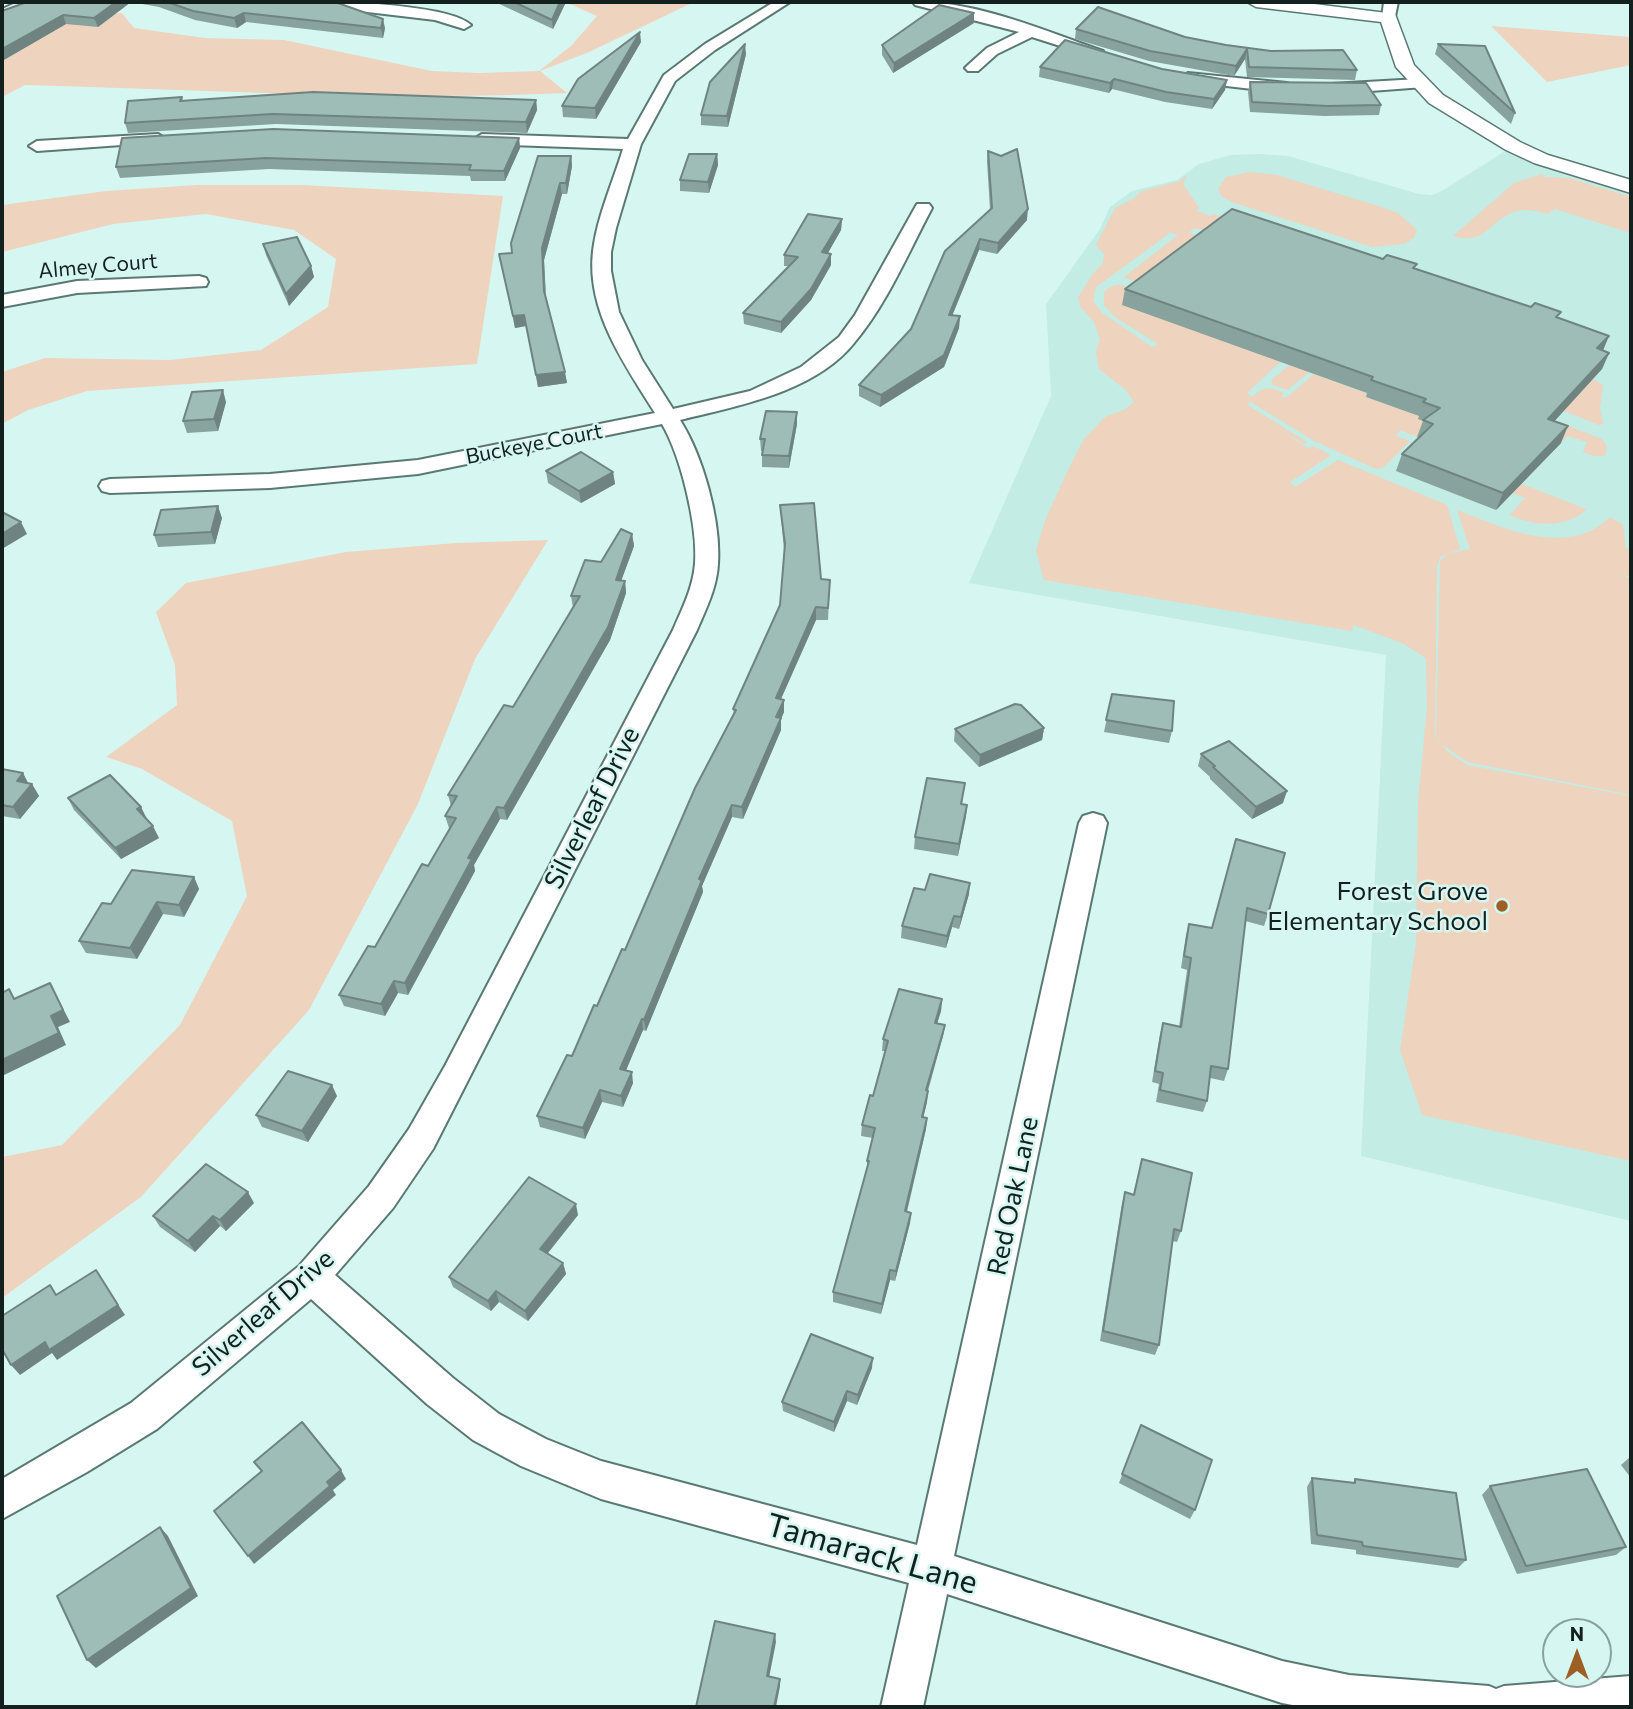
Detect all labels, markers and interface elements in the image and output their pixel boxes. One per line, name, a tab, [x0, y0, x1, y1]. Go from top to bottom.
street label: Almey Court	[37, 248, 159, 284]
street label: Buckeye Court	[464, 418, 604, 470]
street label: Silverleaf Drive	[538, 722, 646, 894]
place label: Forest Grove Elementary School	[1267, 875, 1488, 936]
marker: Forest Grove Elementary School	[1494, 898, 1510, 914]
street label: Red Oak Lane	[981, 1114, 1045, 1278]
street label: Silverleaf Drive	[186, 1243, 340, 1383]
street label: Tamarack Lane	[762, 1506, 982, 1602]
north arrow	[1542, 1618, 1612, 1688]
text: N	[1570, 1622, 1584, 1645]

